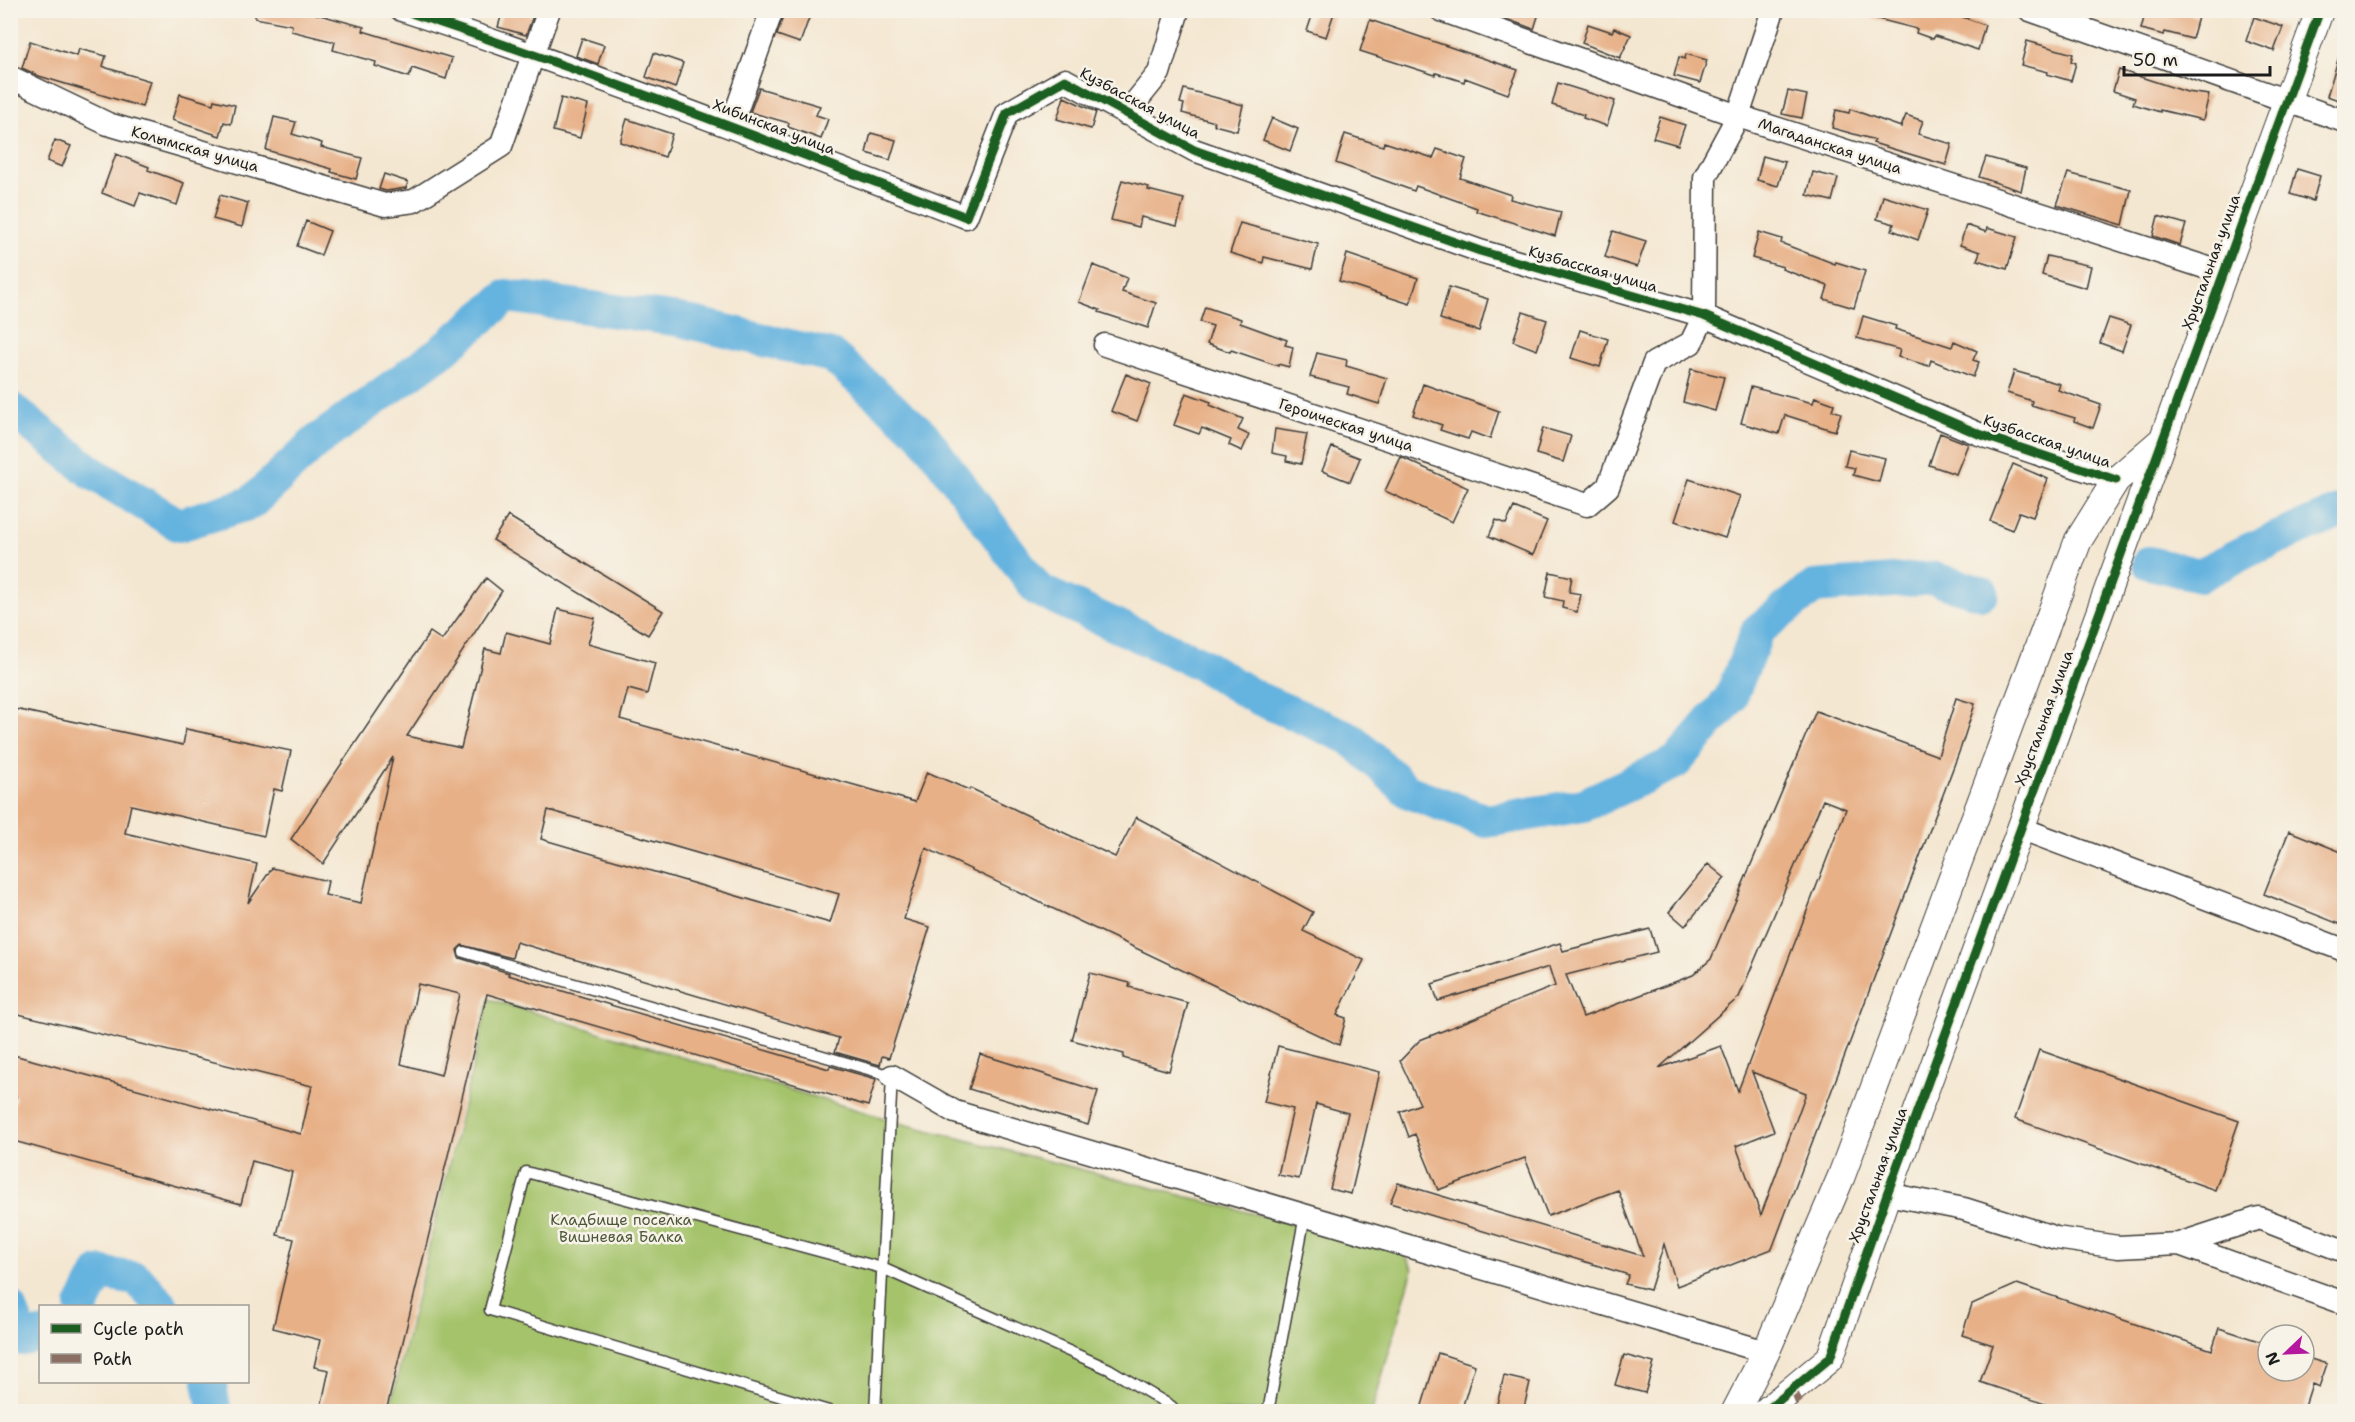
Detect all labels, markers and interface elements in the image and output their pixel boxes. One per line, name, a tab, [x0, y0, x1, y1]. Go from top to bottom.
scale bar	[2124, 39, 2270, 77]
text: 50 m	[2133, 48, 2178, 72]
street label: Кузбасская улица	[1076, 63, 1204, 143]
street label: Хибинская улица	[710, 94, 839, 160]
street label: Магаданская улица	[1756, 113, 1905, 179]
street label: Колымская улица	[129, 121, 262, 177]
street label: Хрустальная улица	[2177, 191, 2245, 332]
street label: Кузбасская улица	[1526, 241, 1661, 297]
street label: Героическая улица	[1276, 394, 1416, 456]
street label: Кузбасская улица	[1981, 410, 2114, 472]
street label: Хрустальная улица	[2010, 647, 2078, 788]
street label: Хрустальная улица	[1844, 1104, 1912, 1245]
park label: Кладбище поселка Вишневая Балка	[550, 1210, 692, 1247]
legend	[39, 1305, 249, 1383]
text: Cycle path	[93, 1317, 184, 1341]
north arrow	[2256, 1323, 2316, 1383]
text: Path	[93, 1347, 132, 1371]
text: N	[2261, 1349, 2285, 1369]

